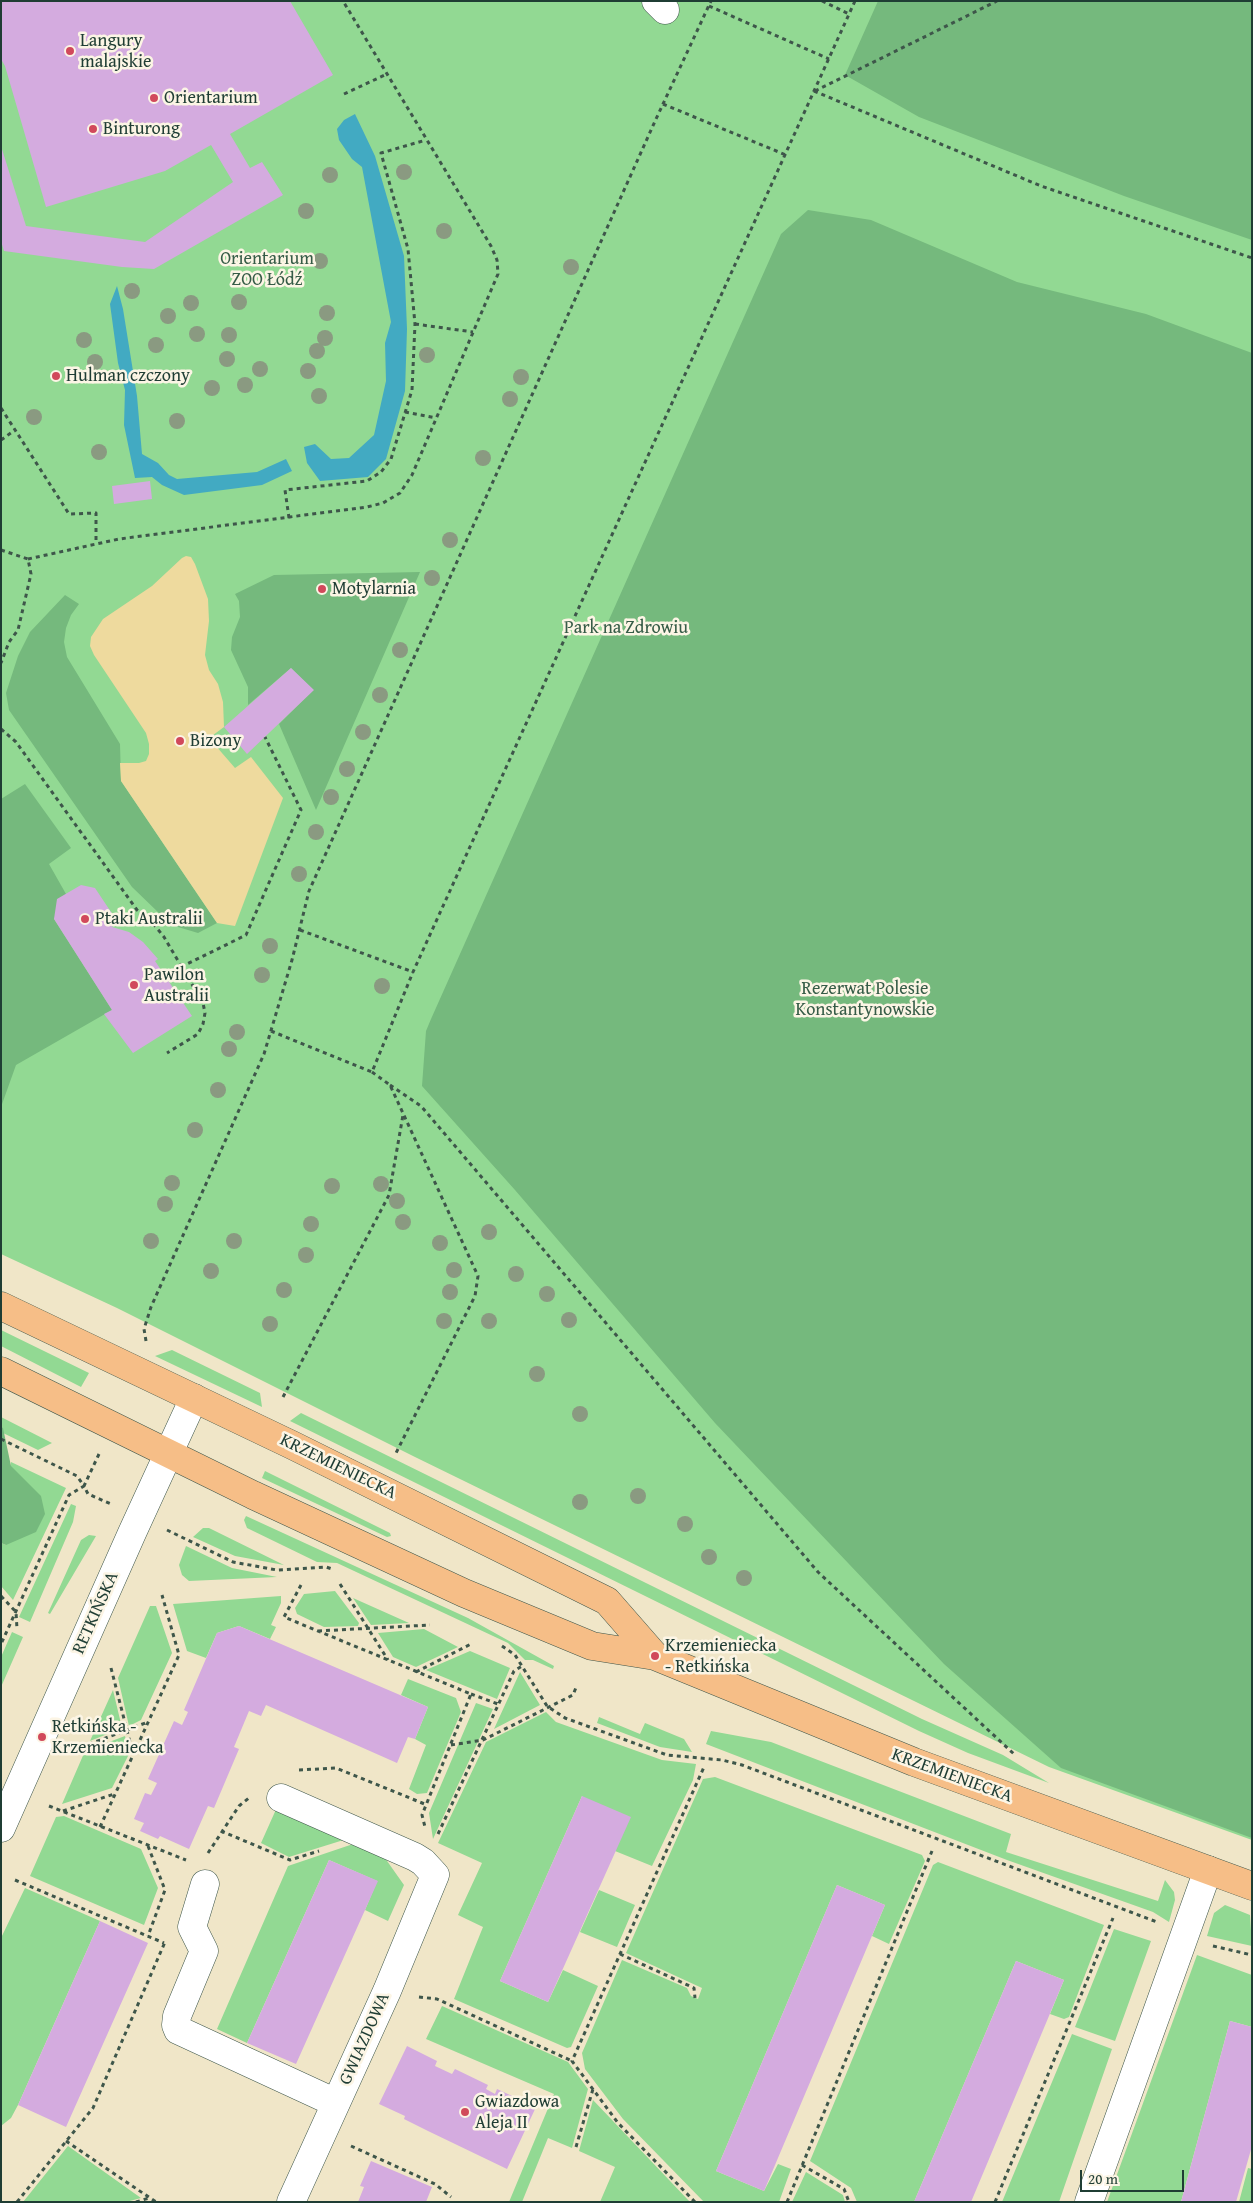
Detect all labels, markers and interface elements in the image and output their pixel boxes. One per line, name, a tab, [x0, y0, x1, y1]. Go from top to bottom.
place label: Langury malajskie	[80, 30, 151, 72]
marker: Langury malajskie	[64, 45, 76, 57]
place label: Orientarium	[164, 87, 258, 109]
marker: Orientarium	[148, 92, 160, 104]
place label: Binturong	[103, 118, 180, 140]
marker: Binturong	[87, 123, 99, 135]
park label: Orientarium ZOO Łódź	[220, 248, 314, 290]
place label: Hulman czczony	[66, 365, 190, 387]
marker: Hulman czczony	[50, 370, 62, 382]
place label: Motylarnia	[332, 578, 416, 600]
marker: Motylarnia	[316, 583, 328, 595]
park label: Park na Zdrowiu	[564, 617, 688, 639]
place label: Bizony	[190, 730, 241, 752]
marker: Bizony	[174, 735, 186, 747]
place label: Ptaki Australii	[95, 908, 203, 930]
marker: Ptaki Australii	[79, 913, 91, 925]
place label: Pawilon Australii	[144, 964, 209, 1006]
park label: Rezerwat Polesie Konstantynowskie	[796, 978, 934, 1021]
marker: Pawilon Australii	[128, 979, 140, 991]
street label: KRZEMIENIECKA	[276, 1429, 400, 1505]
street label: RETKIŃSKA	[68, 1568, 124, 1658]
place label: Krzemieniecka - Retkińska	[665, 1635, 777, 1678]
marker: Krzemieniecka - Retkińska	[649, 1650, 661, 1662]
place label: Retkińska - Krzemieniecka	[52, 1716, 164, 1758]
marker: Retkińska - Krzemieniecka	[36, 1731, 48, 1743]
street label: KRZEMIENIECKA	[889, 1744, 1015, 1808]
street label: GWIAZDOWA	[335, 1990, 395, 2088]
place label: Gwiazdowa Aleja II	[475, 2091, 559, 2134]
marker: Gwiazdowa Aleja II	[459, 2106, 471, 2118]
scale bar	[1083, 2160, 1187, 2192]
text: 20 m	[1088, 2168, 1118, 2189]

